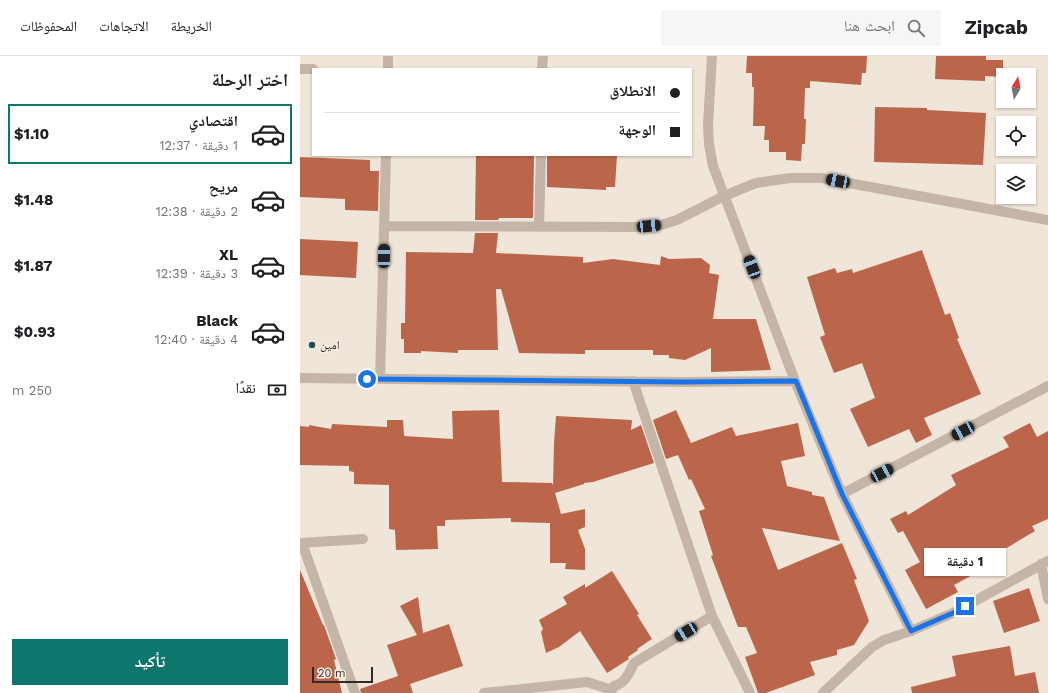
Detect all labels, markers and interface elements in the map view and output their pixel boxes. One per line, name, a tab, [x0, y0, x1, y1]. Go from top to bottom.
search box	[661, 10, 941, 46]
text: Zipcab	[965, 16, 1028, 39]
text: ابحث هنا	[844, 17, 895, 35]
icon: search	[905, 17, 927, 39]
text: المحفوظات	[20, 18, 77, 34]
text: الاتجاهات	[99, 18, 149, 34]
text: الخريطة	[171, 18, 212, 34]
north arrow	[996, 68, 1036, 108]
map controls	[996, 68, 1036, 204]
text: اختر الرحلة	[212, 69, 288, 90]
text: الانطلاق	[610, 82, 656, 100]
text: اقتصادي	[189, 112, 238, 130]
icon: car	[250, 116, 286, 152]
button: locate	[996, 116, 1036, 156]
text: الوجهة	[618, 121, 656, 139]
text: $1.10	[14, 125, 49, 143]
text: 1 دقيقة · 12:37	[159, 138, 238, 153]
button: layers	[996, 164, 1036, 204]
car	[825, 173, 851, 189]
text: مريح	[209, 178, 238, 196]
icon: car	[250, 182, 286, 218]
text: $1.48	[14, 191, 53, 209]
text: 2 دقيقة · 12:38	[156, 204, 238, 219]
car	[637, 219, 661, 233]
car	[378, 244, 390, 268]
text: XL	[219, 246, 238, 264]
icon: car	[250, 248, 286, 284]
car	[742, 254, 762, 280]
text: $1.87	[14, 257, 52, 275]
text: 3 دقيقة · 12:39	[156, 266, 238, 281]
text: Black	[196, 312, 238, 330]
icon: car	[250, 314, 286, 350]
text: $0.93	[14, 323, 56, 341]
text: 4 دقيقة · 12:40	[155, 332, 238, 347]
place label: امين	[320, 338, 340, 352]
marker: امين	[307, 340, 317, 350]
route start	[358, 370, 376, 388]
text: نقدًا	[235, 379, 256, 397]
icon: cash	[266, 379, 288, 401]
text: 250 m	[12, 383, 52, 398]
car	[950, 420, 976, 442]
car	[869, 462, 895, 484]
callout: 1 دقيقة	[924, 548, 1006, 576]
text: 1 دقيقة	[947, 554, 983, 569]
route end	[956, 597, 974, 615]
car	[673, 621, 699, 643]
button: تأكيد	[12, 639, 288, 685]
scale bar	[312, 665, 373, 684]
text: 20 m	[318, 667, 346, 680]

